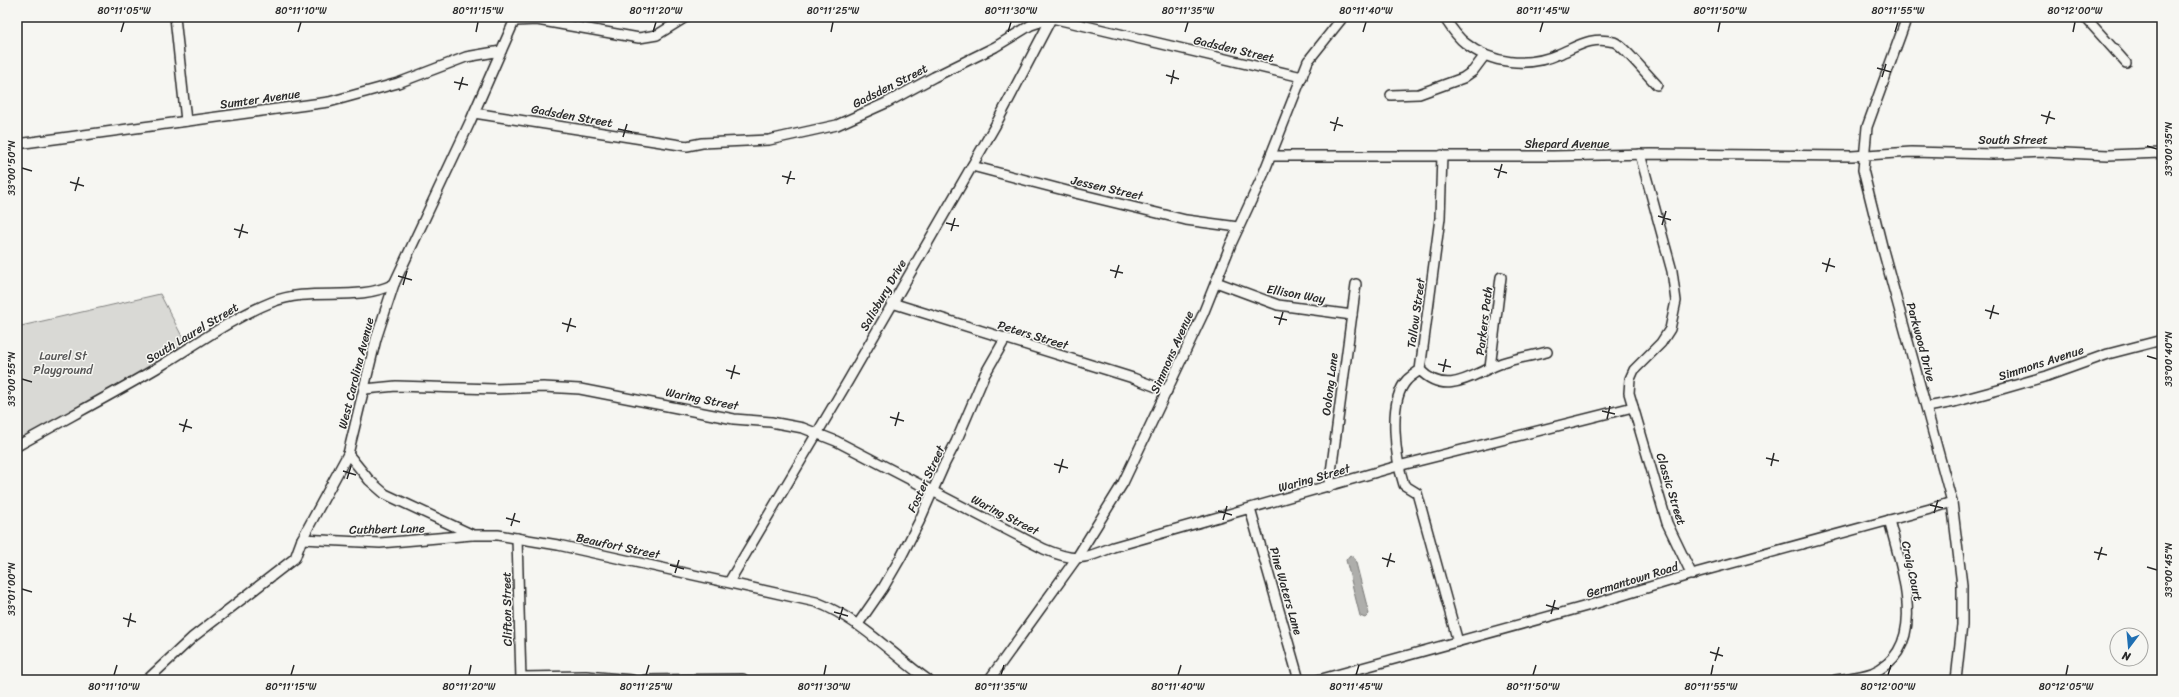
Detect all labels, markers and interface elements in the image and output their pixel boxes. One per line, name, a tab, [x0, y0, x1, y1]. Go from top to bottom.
text: 80°11'05"W	[97, 2, 151, 20]
text: 80°11'10"W	[275, 2, 327, 20]
text: 80°11'15"W	[452, 2, 504, 20]
text: 80°11'20"W	[630, 2, 683, 20]
text: 80°11'25"W	[807, 2, 860, 20]
text: 80°11'30"W	[985, 2, 1038, 20]
text: 80°11'35"W	[1162, 2, 1214, 20]
text: 80°11'40"W	[1339, 2, 1393, 20]
text: 80°11'45"W	[1516, 2, 1570, 20]
text: 80°11'50"W	[1693, 2, 1747, 20]
text: 80°11'55"W	[1871, 2, 1925, 20]
text: 80°12'00"W	[2048, 2, 2103, 20]
street label: Gadsden Street	[1191, 29, 1277, 69]
street label: Gadsden Street	[848, 58, 932, 114]
street label: Sumter Avenue	[218, 82, 302, 116]
street label: Gadsden Street	[530, 98, 614, 134]
text: 33°00'35"N	[2160, 122, 2178, 176]
street label: South Street	[1978, 129, 2048, 151]
street label: Shepard Avenue	[1524, 133, 1610, 155]
text: 33°00'50"N	[3, 140, 21, 196]
street label: Jessen Street	[1068, 169, 1146, 207]
street label: Salisbury Drive	[853, 255, 913, 335]
street label: Tallow Street	[1400, 275, 1432, 349]
street label: Ellison Way	[1265, 278, 1328, 310]
street label: Parkers Path	[1469, 285, 1499, 357]
street label: South Laurel Street	[141, 296, 243, 370]
street label: Parkwood Drive	[1900, 300, 1942, 384]
street label: Simmons Avenue	[1144, 307, 1200, 397]
street label: Peters Street	[995, 314, 1072, 356]
street label: West Carolina Avenue	[331, 315, 381, 431]
text: 33°00'40"N	[2160, 331, 2178, 387]
street label: Simmons Avenue	[1995, 339, 2087, 387]
park label: Laurel St Playground	[33, 345, 93, 381]
text: 33°00'55"N	[3, 351, 21, 406]
street label: Oolong Lane	[1315, 351, 1345, 417]
street label: Waring Street	[664, 381, 742, 417]
street label: Foster Street	[901, 441, 952, 516]
street label: Classic Street	[1650, 450, 1692, 528]
street label: Waring Street	[1275, 457, 1354, 499]
street label: Waring Street	[967, 488, 1044, 542]
street label: Cuthbert Lane	[349, 517, 425, 541]
street label: Beaufort Street	[574, 526, 663, 566]
street label: Craig Court	[1895, 539, 1929, 603]
text: 33°00'45"N	[2160, 542, 2178, 598]
street label: Pine Waters Lane	[1263, 544, 1309, 638]
street label: Germantown Road	[1583, 555, 1682, 604]
text: 33°01'00"N	[3, 562, 21, 616]
street label: Clifton Street	[495, 572, 519, 646]
north arrow	[2109, 627, 2149, 667]
text: N	[2120, 646, 2134, 667]
text: 80°11'10"W	[88, 678, 140, 696]
text: 80°11'15"W	[265, 678, 317, 696]
text: 80°11'20"W	[443, 678, 496, 696]
text: 80°11'25"W	[620, 678, 673, 696]
text: 80°11'30"W	[798, 678, 851, 696]
text: 80°11'35"W	[975, 678, 1027, 696]
text: 80°11'40"W	[1151, 678, 1205, 696]
text: 80°11'45"W	[1329, 678, 1383, 696]
text: 80°11'50"W	[1506, 678, 1560, 696]
text: 80°11'55"W	[1684, 678, 1738, 696]
text: 80°12'00"W	[1861, 678, 1916, 696]
text: 80°12'05"W	[2039, 678, 2094, 696]

